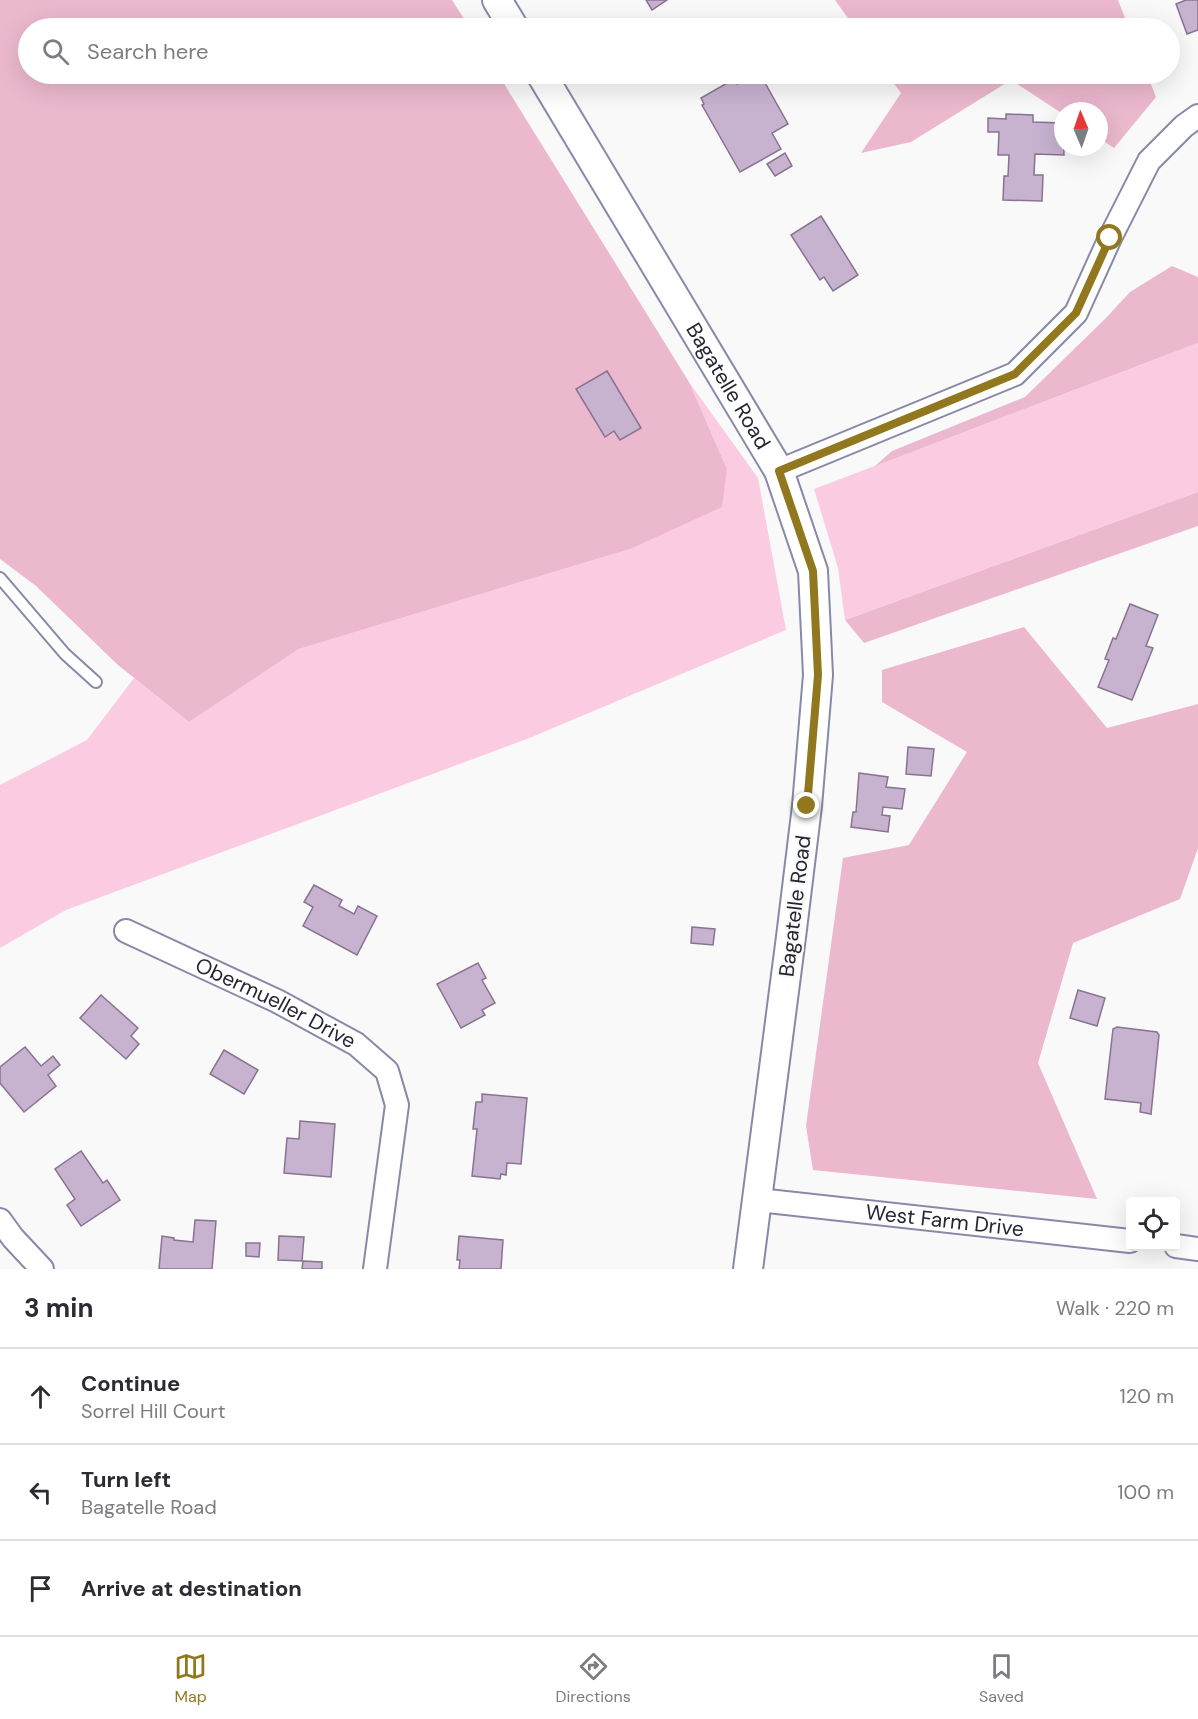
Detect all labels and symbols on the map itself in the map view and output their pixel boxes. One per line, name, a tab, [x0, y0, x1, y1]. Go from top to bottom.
north arrow	[1054, 102, 1108, 156]
route start	[1096, 224, 1122, 250]
street label: Bagatelle Road	[679, 318, 777, 455]
route end	[793, 792, 819, 818]
street label: Bagatelle Road	[772, 834, 818, 978]
street label: Obermueller Drive	[191, 951, 361, 1055]
street label: West Farm Drive	[864, 1198, 1025, 1243]

